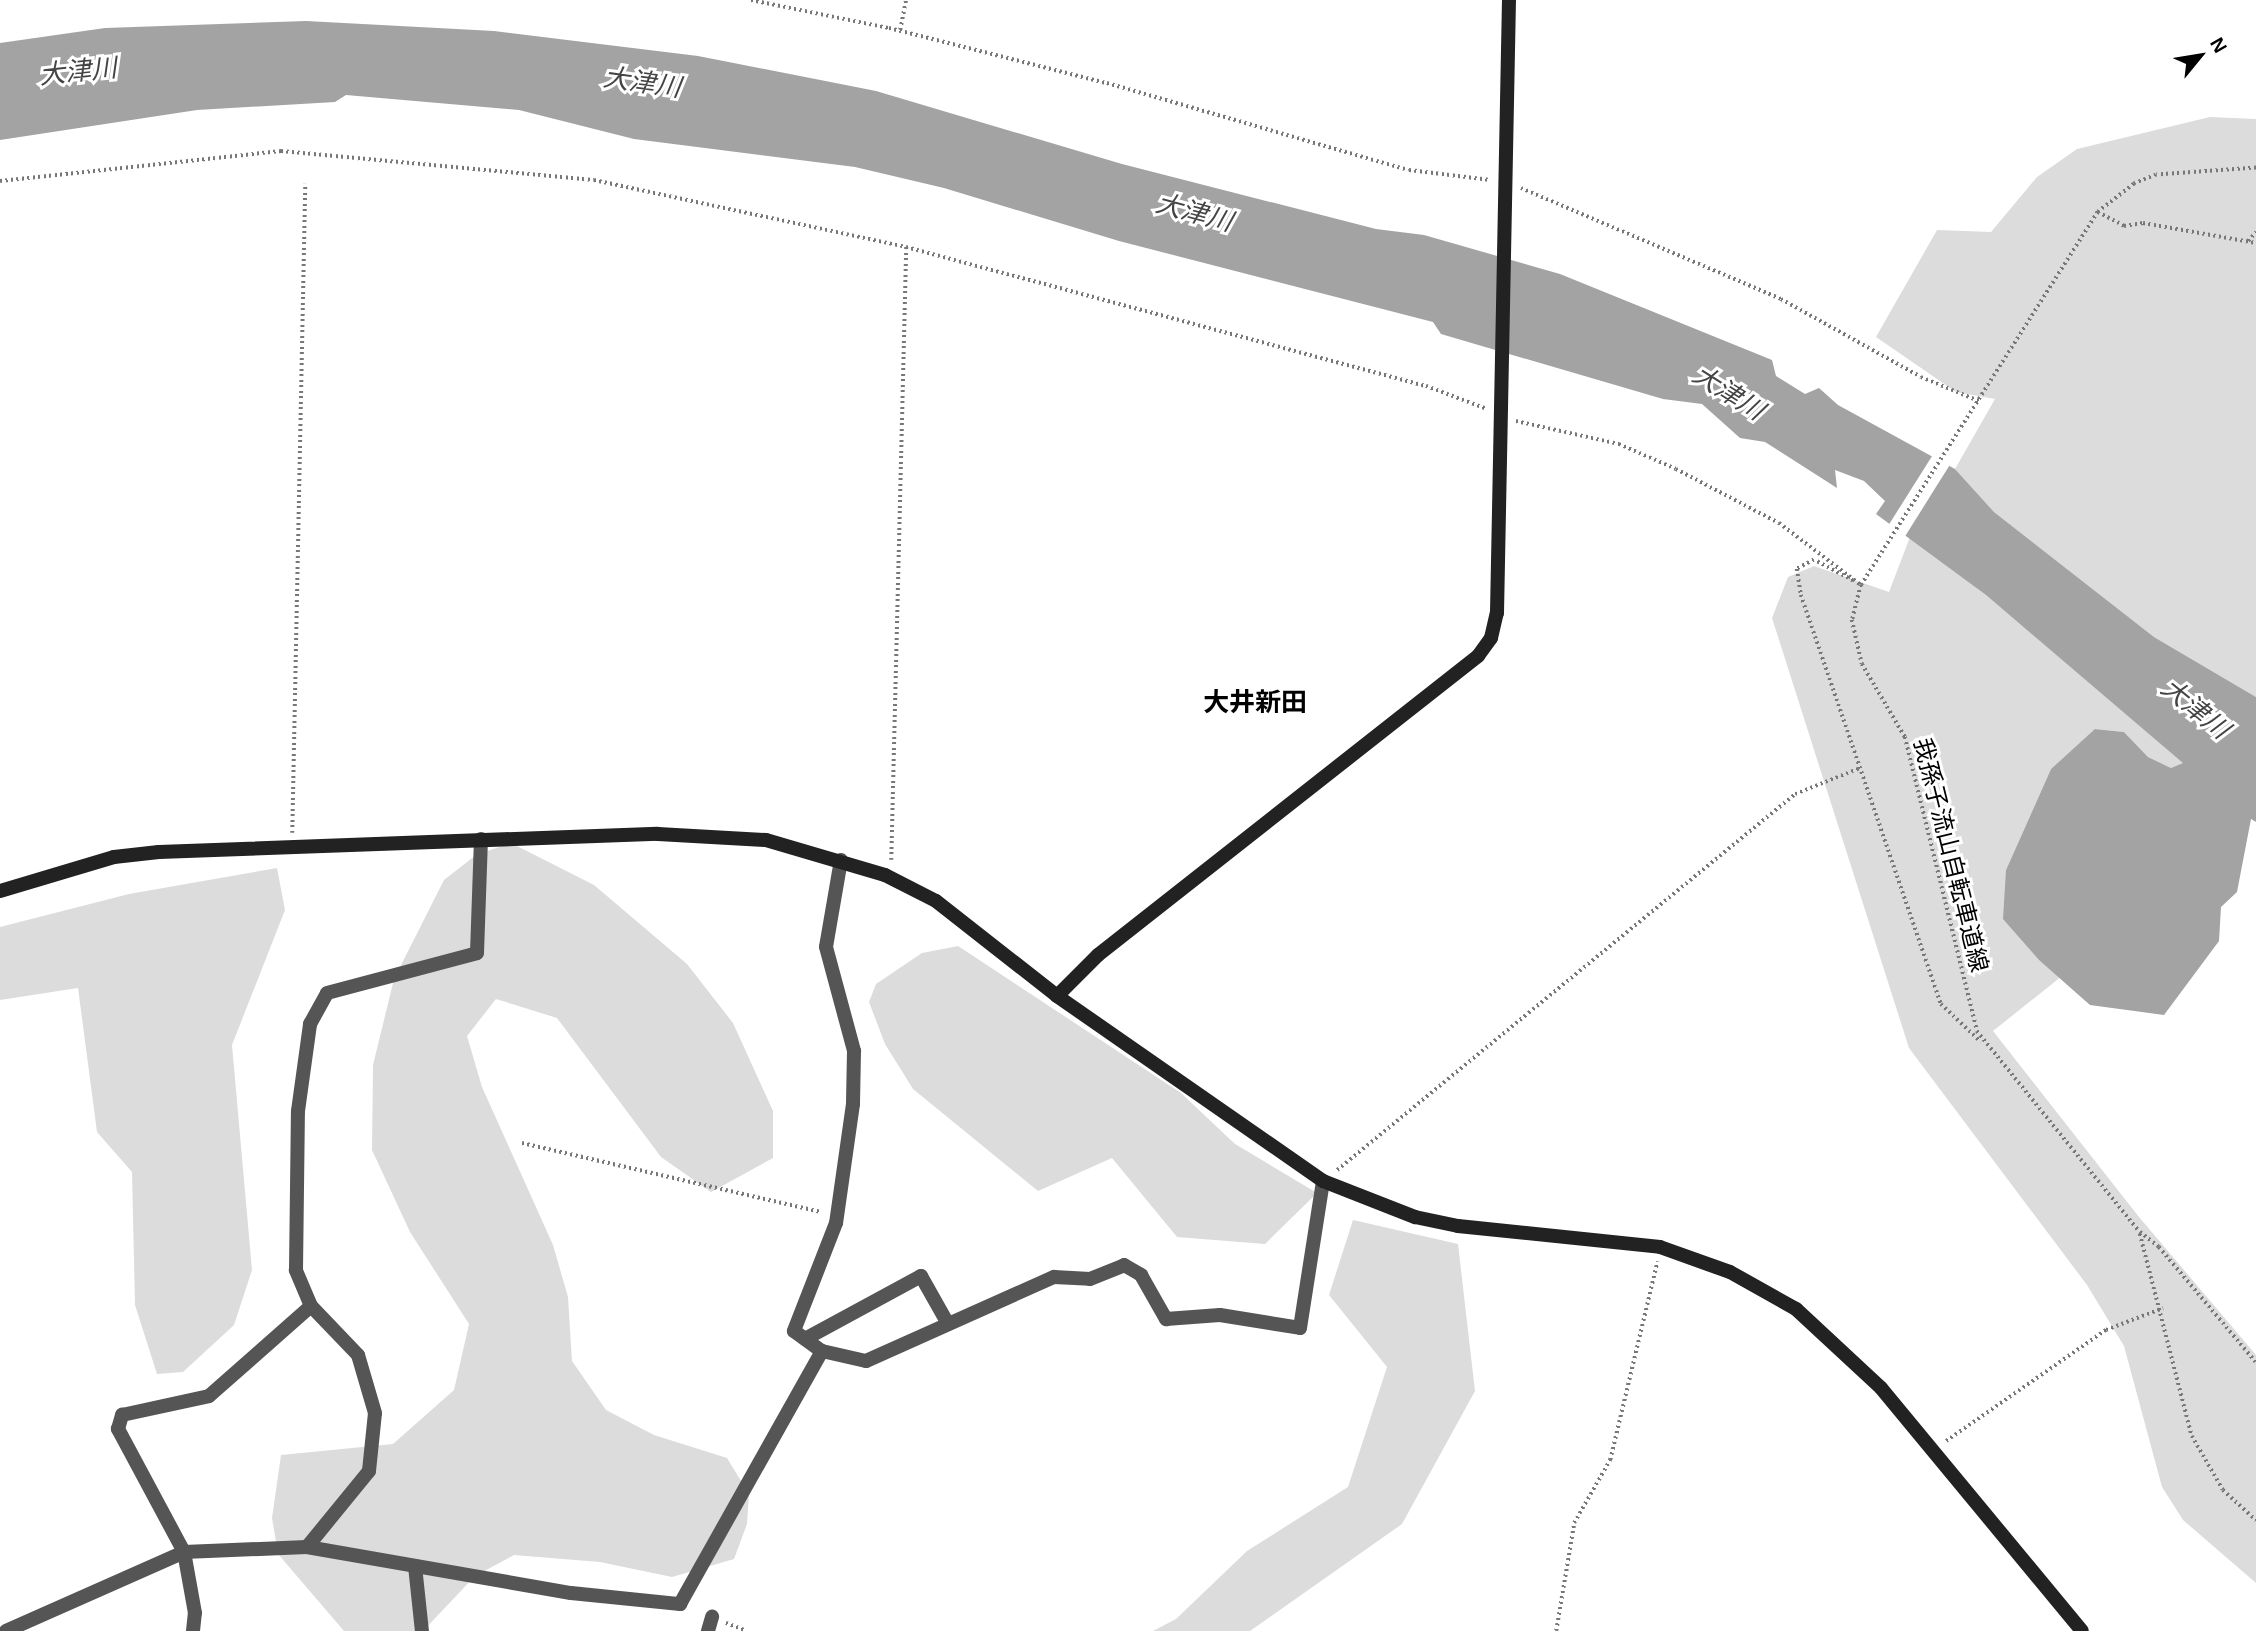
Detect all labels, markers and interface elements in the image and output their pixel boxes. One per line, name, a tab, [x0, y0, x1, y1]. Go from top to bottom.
north arrow	[2165, 21, 2235, 91]
text: N	[2206, 34, 2231, 56]
water label: 大津川	[38, 52, 118, 92]
water label: 大津川	[601, 62, 683, 104]
water label: 大津川	[1152, 188, 1236, 238]
water label: 大津川	[1687, 359, 1769, 427]
water label: 大津川	[2155, 672, 2235, 746]
district label: 大井新田	[1203, 687, 1307, 719]
street label: 我孫子流山自転車道線	[1908, 735, 1994, 975]

